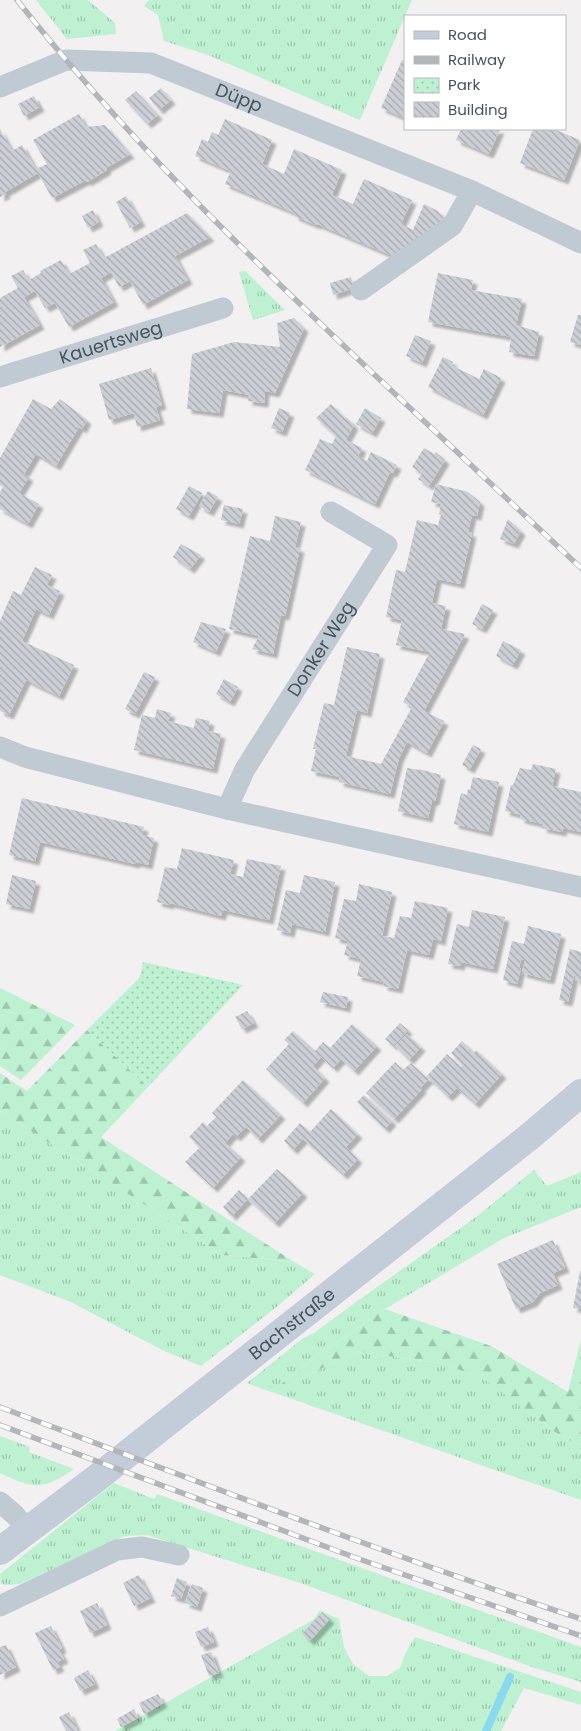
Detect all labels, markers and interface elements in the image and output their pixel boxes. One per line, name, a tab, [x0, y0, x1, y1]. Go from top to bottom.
legend	[404, 15, 566, 130]
text: Road	[448, 24, 487, 45]
text: Railway	[448, 49, 506, 70]
text: Park	[448, 74, 480, 95]
street label: Düpp	[212, 77, 266, 118]
text: Building	[448, 99, 508, 120]
street label: Kauertsweg	[56, 315, 165, 370]
street label: Donker Weg	[281, 596, 360, 701]
street label: Bachstraße	[243, 1282, 340, 1366]

